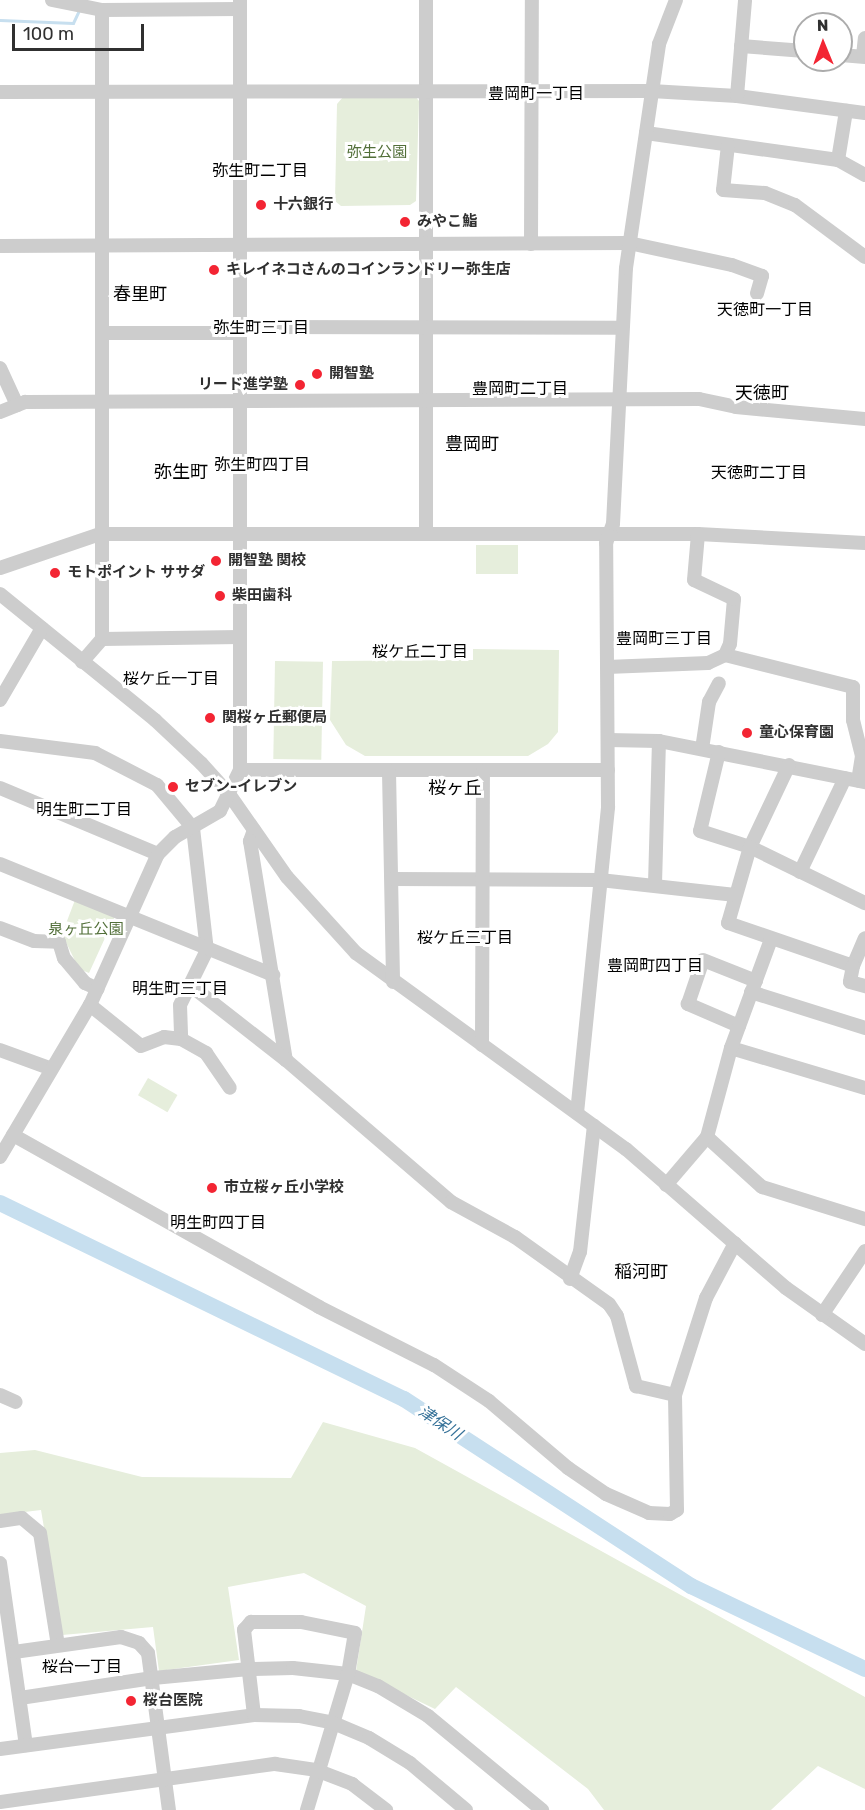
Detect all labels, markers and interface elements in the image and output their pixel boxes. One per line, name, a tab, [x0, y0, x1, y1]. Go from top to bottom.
scale bar	[15, 12, 147, 50]
north arrow	[793, 12, 853, 72]
text: N	[817, 16, 829, 35]
text: 100 m	[23, 23, 74, 45]
district label: 豊岡町一丁目	[488, 84, 584, 104]
park label: 弥生公園	[347, 144, 407, 162]
district label: 弥生町二丁目	[212, 161, 308, 181]
place label: 十六銀行	[273, 196, 333, 214]
marker: 十六銀行	[254, 198, 268, 212]
place label: みやこ鮨	[417, 213, 477, 231]
marker: みやこ鮨	[398, 215, 412, 229]
place label: キレイネコさんのコインランドリー弥生店	[226, 261, 511, 279]
marker: キレイネコさんのコインランドリー弥生店	[207, 263, 221, 277]
district label: 春里町	[113, 283, 167, 305]
district label: 天徳町一丁目	[717, 300, 813, 320]
district label: 弥生町三丁目	[213, 318, 309, 338]
place label: 開智塾	[329, 365, 374, 383]
marker: 開智塾	[310, 367, 324, 381]
place label: リード進学塾	[198, 376, 288, 394]
marker: リード進学塾	[293, 378, 307, 392]
district label: 豊岡町二丁目	[472, 379, 568, 399]
district label: 天徳町	[735, 382, 789, 404]
district label: 豊岡町	[445, 433, 499, 455]
district label: 弥生町四丁目	[214, 455, 310, 475]
district label: 弥生町	[154, 461, 208, 483]
district label: 天徳町二丁目	[711, 463, 807, 483]
place label: 開智塾 関校	[228, 552, 306, 570]
marker: 開智塾 関校	[209, 554, 223, 568]
place label: モトポイント ササダ	[67, 564, 205, 582]
marker: モトポイント ササダ	[48, 566, 62, 580]
place label: 柴田歯科	[232, 587, 292, 605]
marker: 柴田歯科	[213, 589, 227, 603]
district label: 豊岡町三丁目	[616, 629, 712, 649]
district label: 桜ケ丘二丁目	[372, 642, 468, 662]
district label: 桜ケ丘一丁目	[123, 669, 219, 689]
place label: 関桜ヶ丘郵便局	[222, 709, 327, 727]
marker: 関桜ヶ丘郵便局	[203, 711, 217, 725]
place label: 童心保育園	[759, 724, 834, 742]
marker: 童心保育園	[740, 726, 754, 740]
district label: 桜ヶ丘	[428, 777, 482, 799]
place label: セブン-イレブン	[185, 778, 297, 796]
marker: セブン-イレブン	[166, 780, 180, 794]
district label: 明生町二丁目	[36, 800, 132, 820]
park label: 泉ヶ丘公園	[49, 921, 123, 939]
district label: 桜ケ丘三丁目	[417, 928, 513, 948]
district label: 豊岡町四丁目	[607, 956, 703, 976]
district label: 明生町三丁目	[132, 979, 228, 999]
place label: 市立桜ヶ丘小学校	[224, 1179, 344, 1197]
marker: 市立桜ヶ丘小学校	[205, 1181, 219, 1195]
district label: 明生町四丁目	[170, 1213, 266, 1233]
district label: 稲河町	[614, 1261, 668, 1283]
water label: 津保川	[415, 1402, 465, 1444]
district label: 桜台一丁目	[42, 1657, 122, 1677]
place label: 桜台医院	[143, 1692, 203, 1710]
marker: 桜台医院	[124, 1694, 138, 1708]

